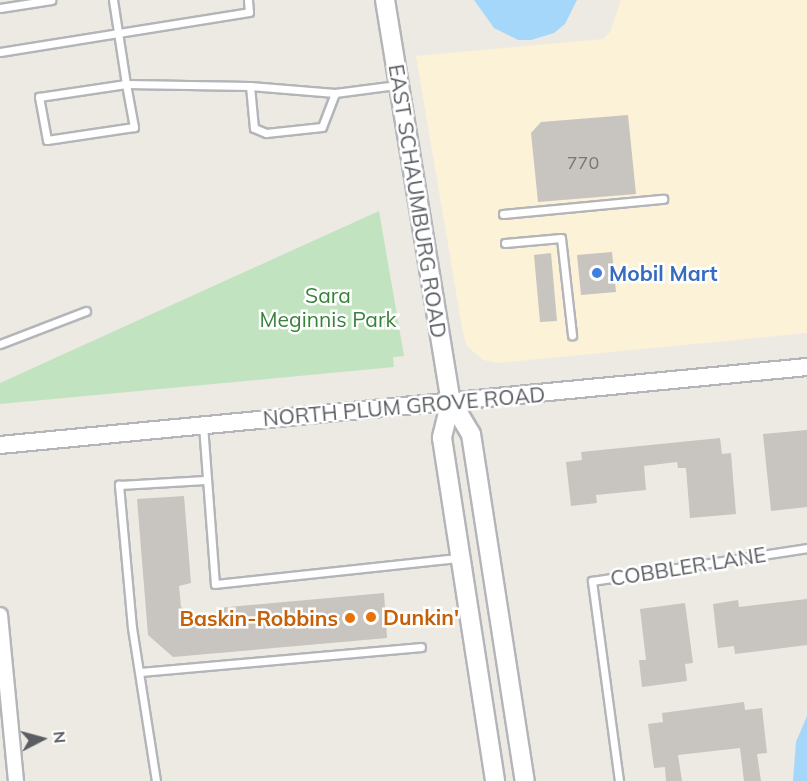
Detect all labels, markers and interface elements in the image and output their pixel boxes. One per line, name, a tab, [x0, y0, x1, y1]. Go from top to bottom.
street label: EAST SCHAUMBURG ROAD	[384, 62, 452, 340]
house number: 770	[567, 152, 599, 174]
place label: Mobil Mart	[609, 260, 718, 286]
marker: Mobil Mart	[590, 266, 604, 280]
park label: Sara Meginnis Park	[260, 282, 396, 332]
street label: NORTH PLUM GROVE ROAD	[262, 381, 546, 431]
street label: COBBLER LANE	[609, 541, 767, 591]
place label: Dunkin'	[383, 604, 459, 630]
place label: Baskin-Robbins	[179, 605, 338, 631]
marker: Dunkin'	[364, 610, 378, 624]
marker: Baskin-Robbins	[343, 611, 357, 625]
north arrow	[12, 709, 72, 769]
text: N	[49, 730, 70, 744]

